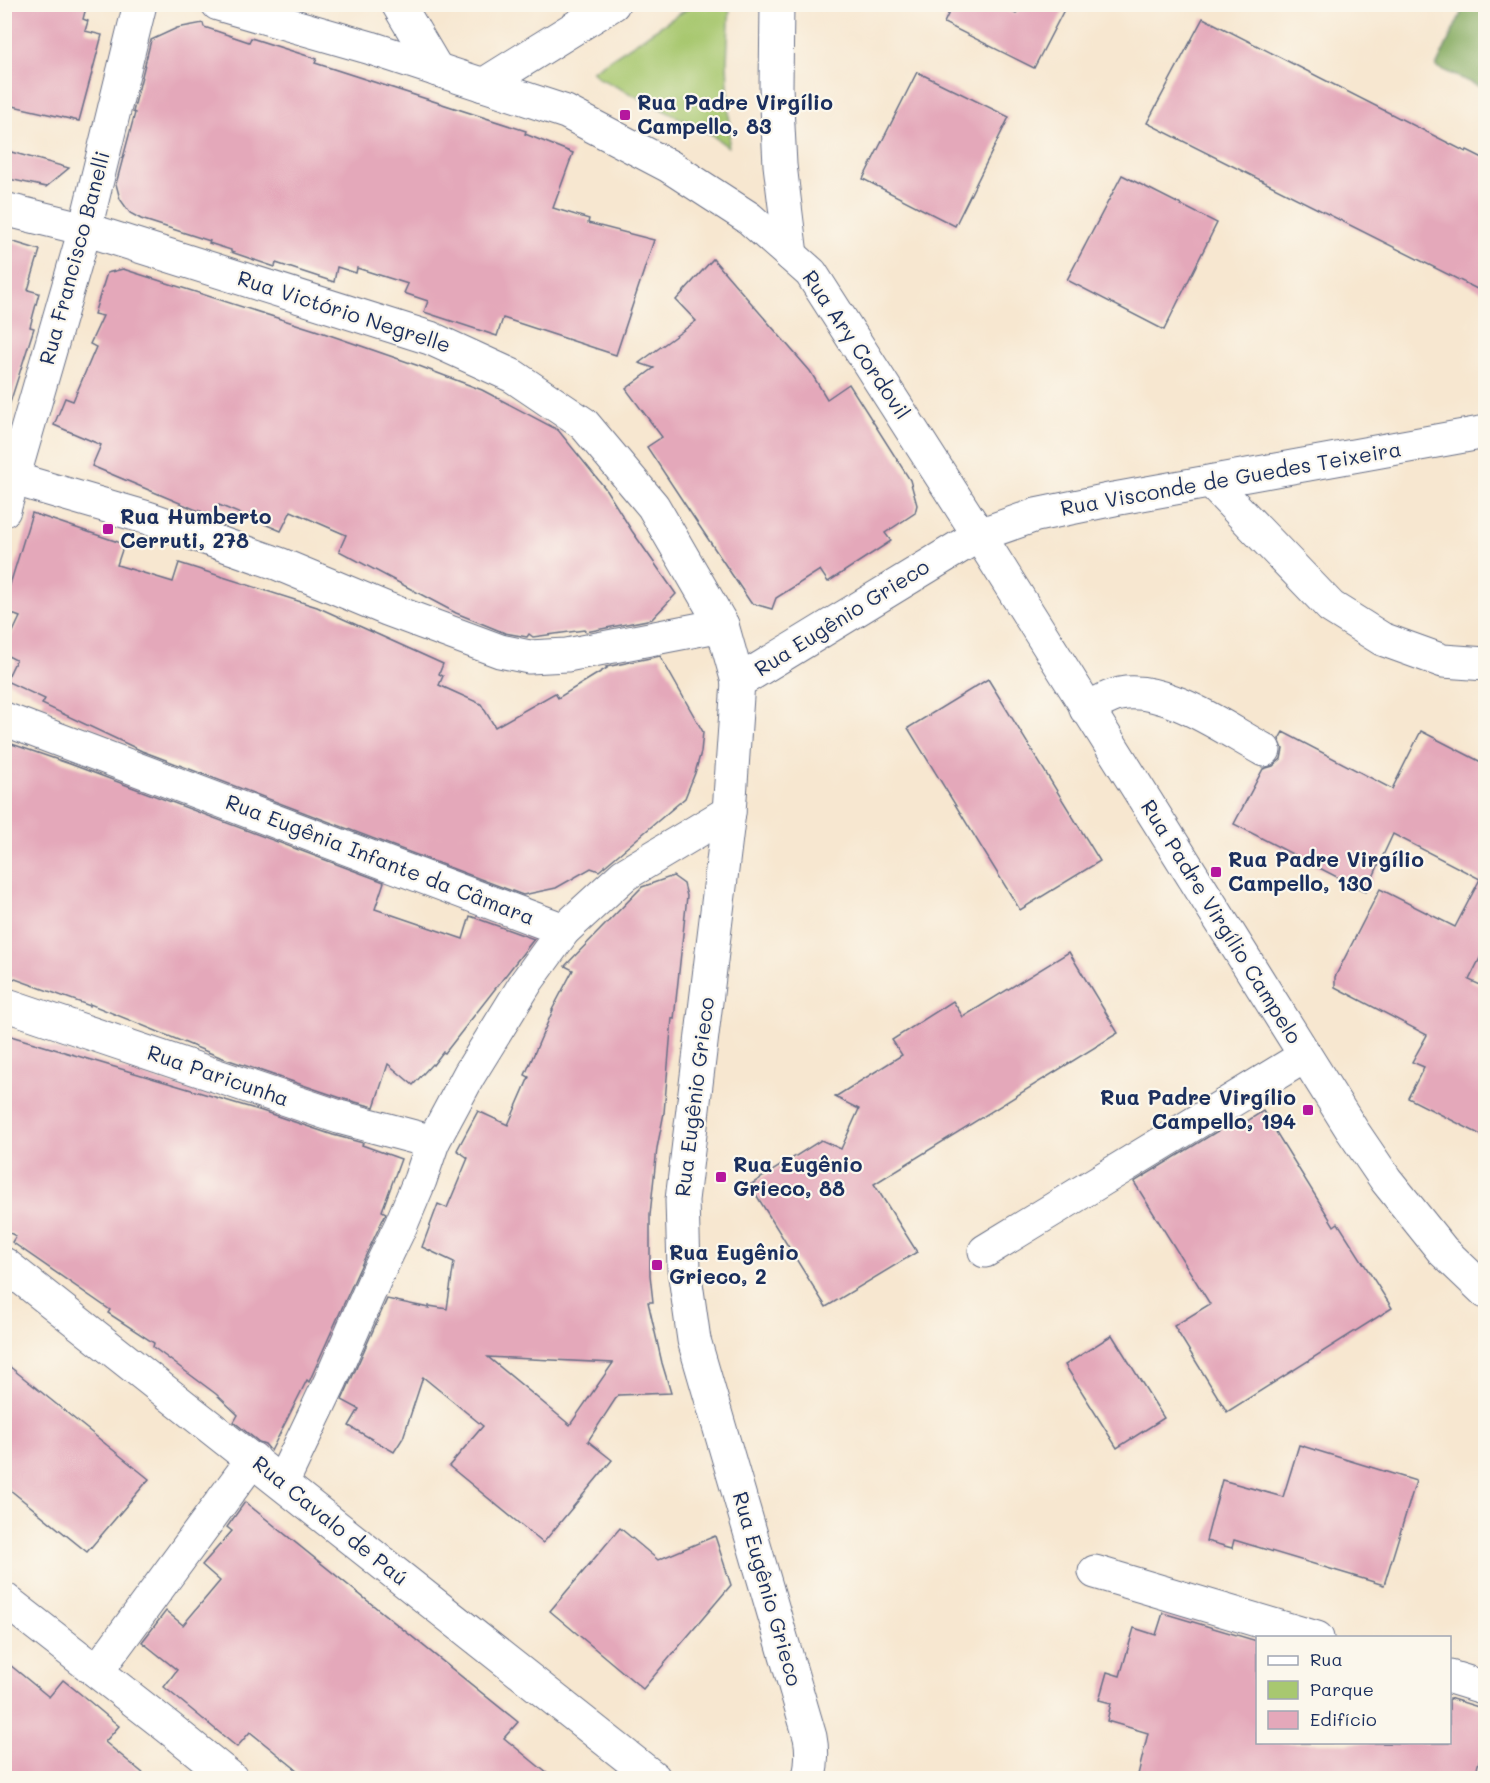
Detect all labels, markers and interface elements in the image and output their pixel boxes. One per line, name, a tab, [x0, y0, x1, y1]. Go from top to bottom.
place label: Rua Padre Virgílio Campello, 83	[637, 88, 833, 139]
marker: Rua Padre Virgílio Campello, 83	[618, 108, 632, 122]
street label: Rua Francisco Banelli	[32, 148, 115, 367]
street label: Rua Victório Negrelle	[234, 263, 454, 358]
street label: Rua Ary Cordovil	[797, 264, 917, 424]
street label: Rua Visconde de Guedes Teixeira	[1058, 434, 1403, 521]
place label: Rua Humberto Cerruti, 278	[120, 502, 272, 553]
marker: Rua Humberto Cerruti, 278	[101, 522, 115, 536]
street label: Rua Eugênio Grieco	[749, 552, 934, 681]
street label: Rua Eugênia Infante da Câmara	[222, 787, 539, 930]
street label: Rua Padre Virgílio Campelo	[1136, 794, 1309, 1048]
place label: Rua Padre Virgílio Campello, 130	[1228, 845, 1424, 896]
marker: Rua Padre Virgílio Campello, 130	[1209, 865, 1223, 879]
street label: Rua Eugênio Grieco	[668, 995, 719, 1198]
street label: Rua Paricunha	[144, 1038, 293, 1111]
place label: Rua Padre Virgílio Campello, 194	[1100, 1083, 1296, 1134]
marker: Rua Padre Virgílio Campello, 194	[1301, 1103, 1315, 1117]
place label: Rua Eugênio Grieco, 88	[733, 1150, 863, 1201]
marker: Rua Eugênio Grieco, 88	[714, 1170, 728, 1184]
place label: Rua Eugênio Grieco, 2	[669, 1238, 799, 1289]
marker: Rua Eugênio Grieco, 2	[650, 1258, 664, 1272]
street label: Rua Cavalo de Paú	[248, 1449, 414, 1591]
street label: Rua Eugênio Grieco	[728, 1488, 809, 1689]
legend	[1256, 1636, 1451, 1744]
text: Rua	[1310, 1647, 1343, 1671]
text: Parque	[1310, 1677, 1374, 1701]
text: Edifício	[1310, 1707, 1377, 1731]

